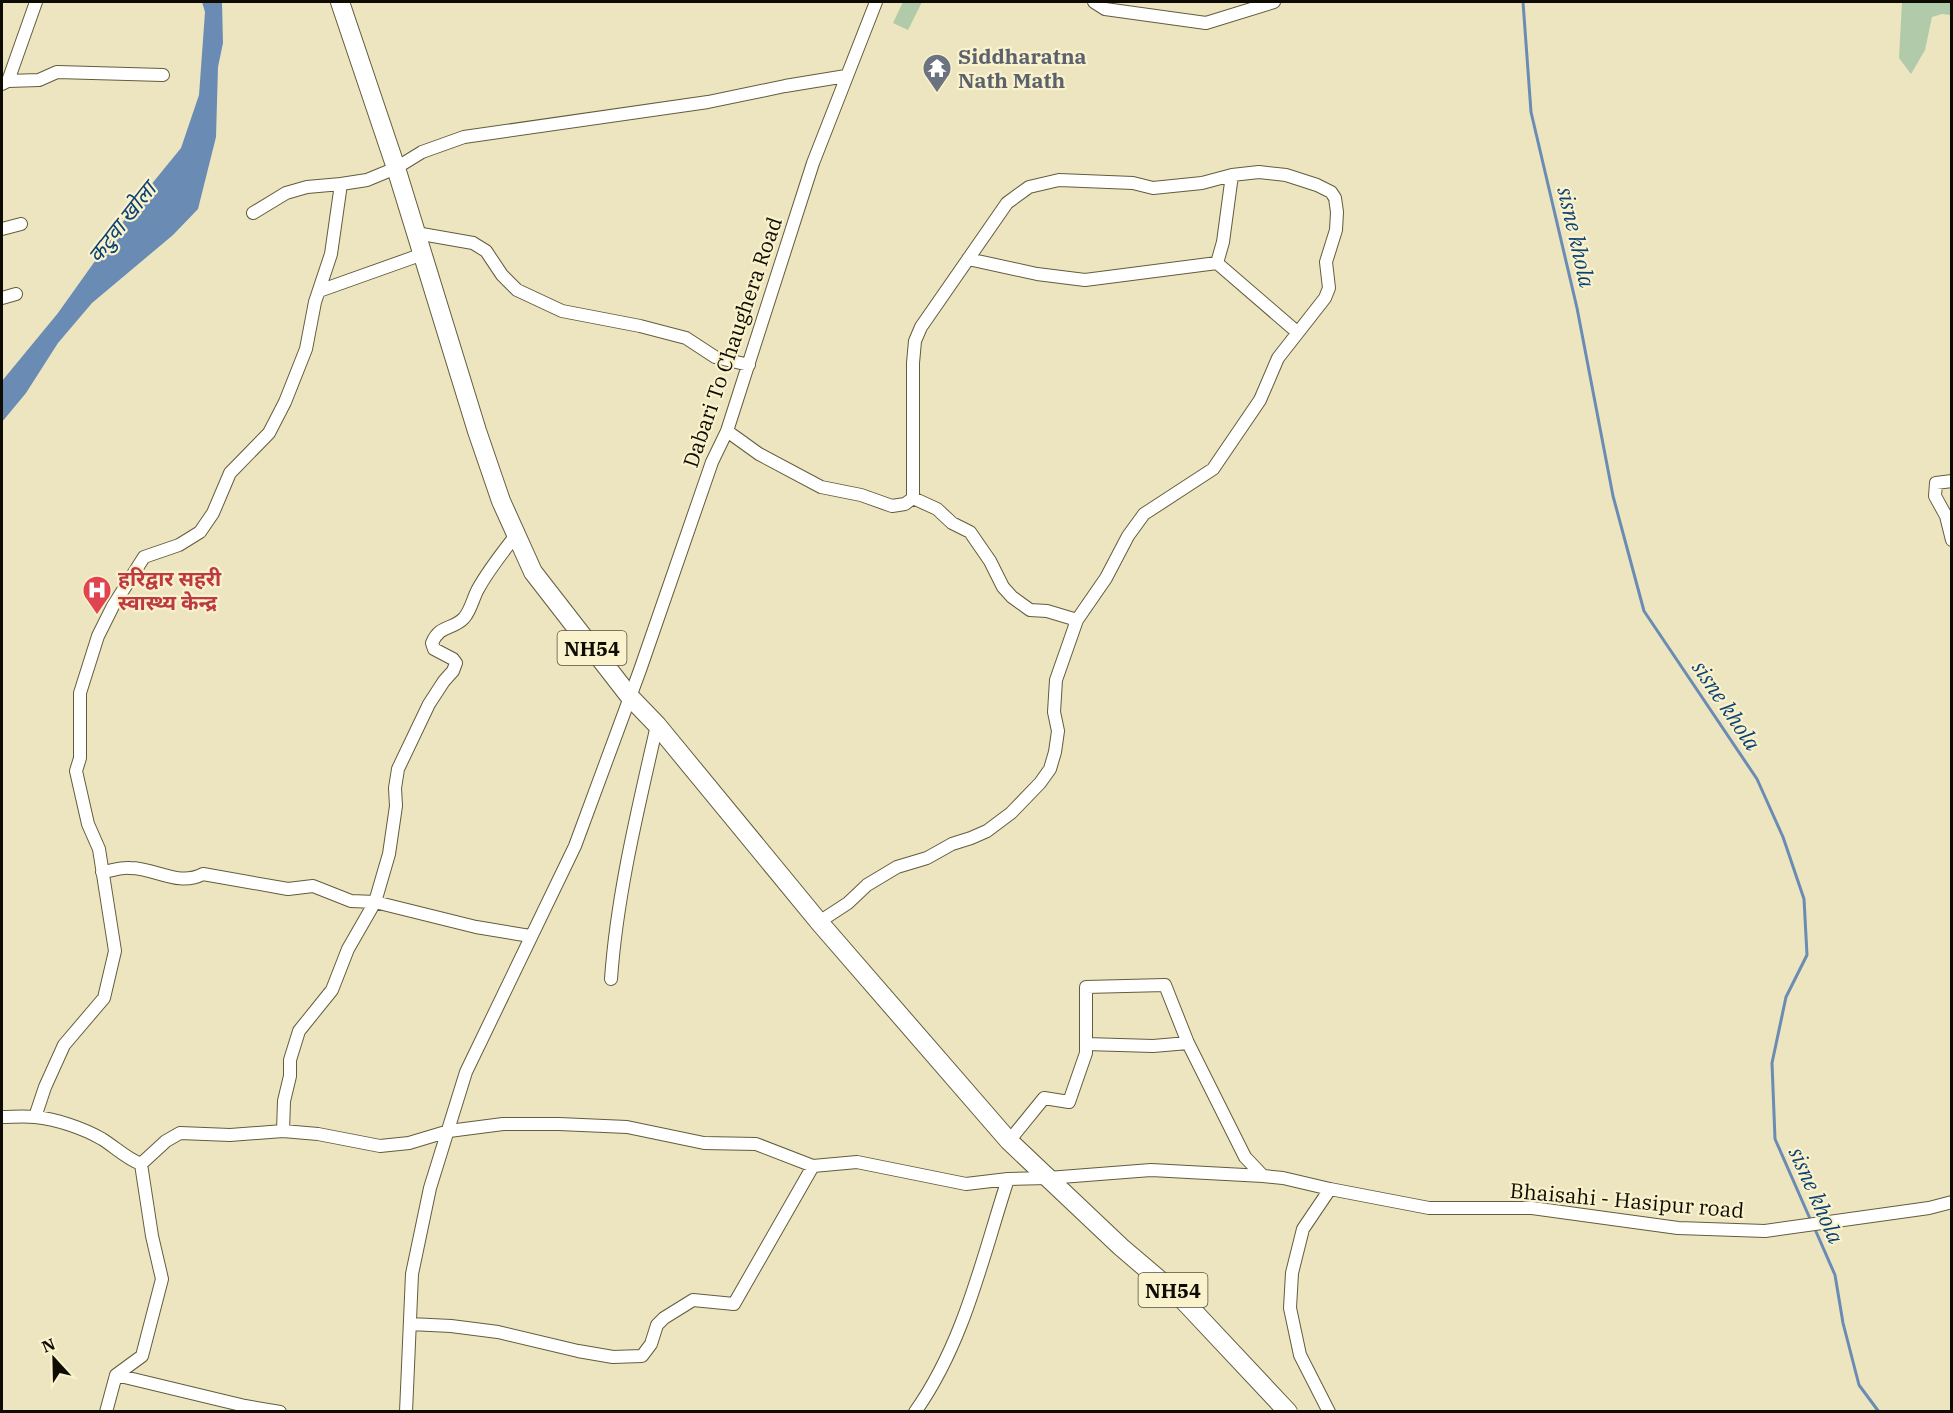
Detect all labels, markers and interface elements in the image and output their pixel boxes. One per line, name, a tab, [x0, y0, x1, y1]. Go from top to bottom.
place label: Siddharatna Nath Math	[958, 42, 1087, 94]
temple icon: Siddharatna Nath Math	[921, 52, 953, 94]
water label: कटुवा खोला	[80, 172, 164, 268]
water label: sisne khola	[1551, 184, 1603, 290]
street label: Dabari To Chaughera Road	[676, 213, 788, 471]
place label: हरिद्वार सहरी स्वास्थ्य केन्द्र	[118, 564, 222, 616]
hospital icon: हरिद्वार सहरी स्वास्थ्य केन्द्र	[81, 574, 113, 616]
road number: NH54	[558, 631, 626, 665]
water label: sisne khola	[1686, 654, 1768, 756]
water label: sisne khola	[1783, 1142, 1851, 1248]
street label: Bhaisahi - Hasipur road	[1509, 1176, 1746, 1224]
road number: NH54	[1138, 1273, 1208, 1307]
north arrow	[24, 1329, 84, 1389]
text: N	[39, 1333, 58, 1357]

